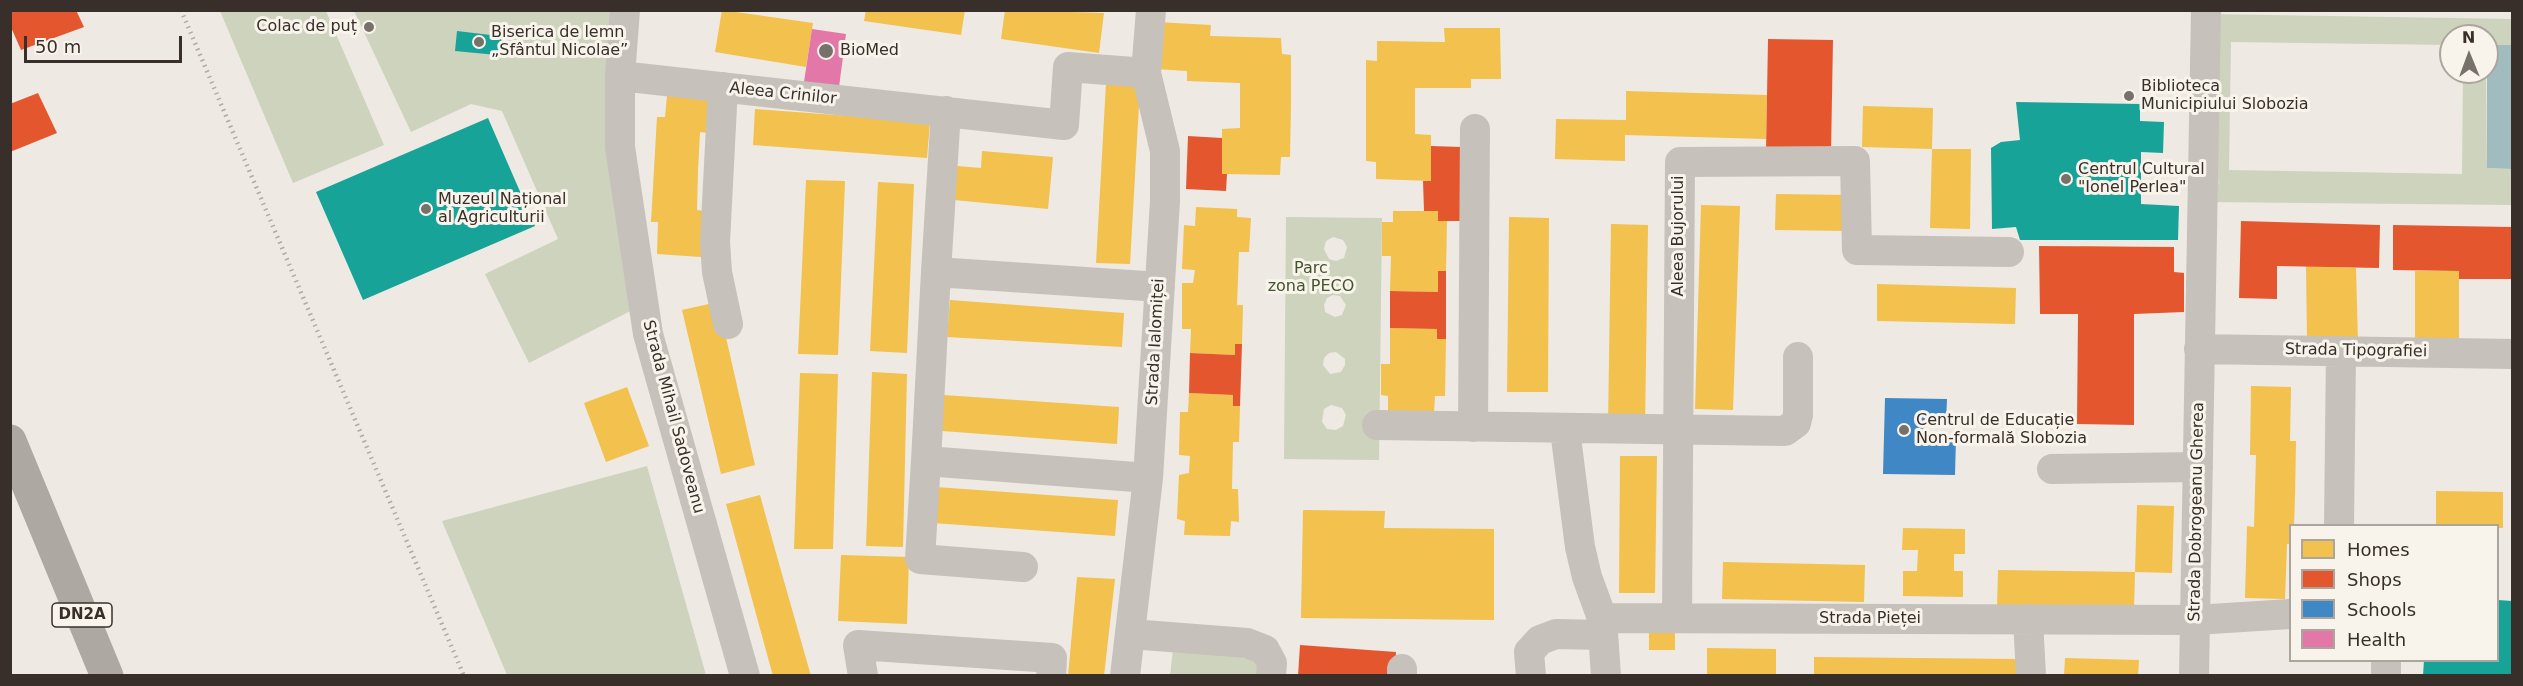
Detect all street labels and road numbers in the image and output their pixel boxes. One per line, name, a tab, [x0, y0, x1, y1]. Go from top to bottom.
street label: Aleea Crinilor	[729, 79, 837, 109]
street label: Aleea Bujorului	[1669, 175, 1689, 297]
street label: Strada Ialomiței	[1143, 278, 1169, 406]
street label: Strada Mihail Sadoveanu	[638, 318, 708, 516]
street label: Strada Tipografiei	[2285, 340, 2427, 362]
street label: Strada Dobrogeanu Gherea	[2185, 402, 2209, 622]
road number: DN2A	[52, 603, 112, 627]
street label: Strada Pieței	[1819, 609, 1921, 629]

